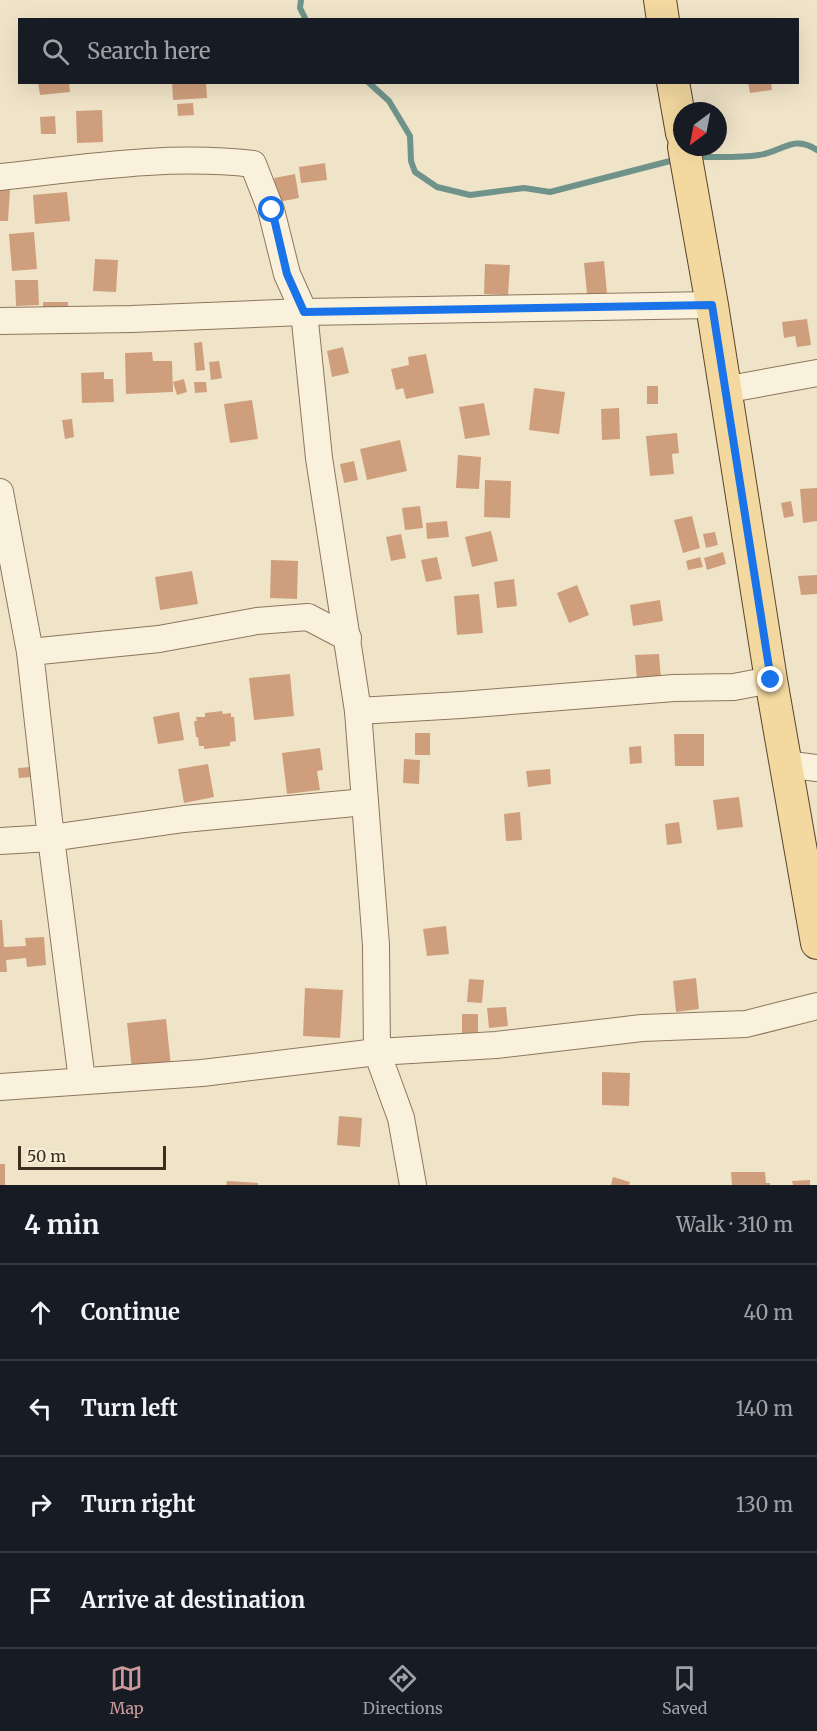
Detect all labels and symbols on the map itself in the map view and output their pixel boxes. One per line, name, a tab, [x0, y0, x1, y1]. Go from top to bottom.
north arrow	[673, 102, 727, 156]
route start	[258, 196, 284, 222]
route end	[757, 666, 783, 692]
scale bar	[18, 1143, 166, 1170]

